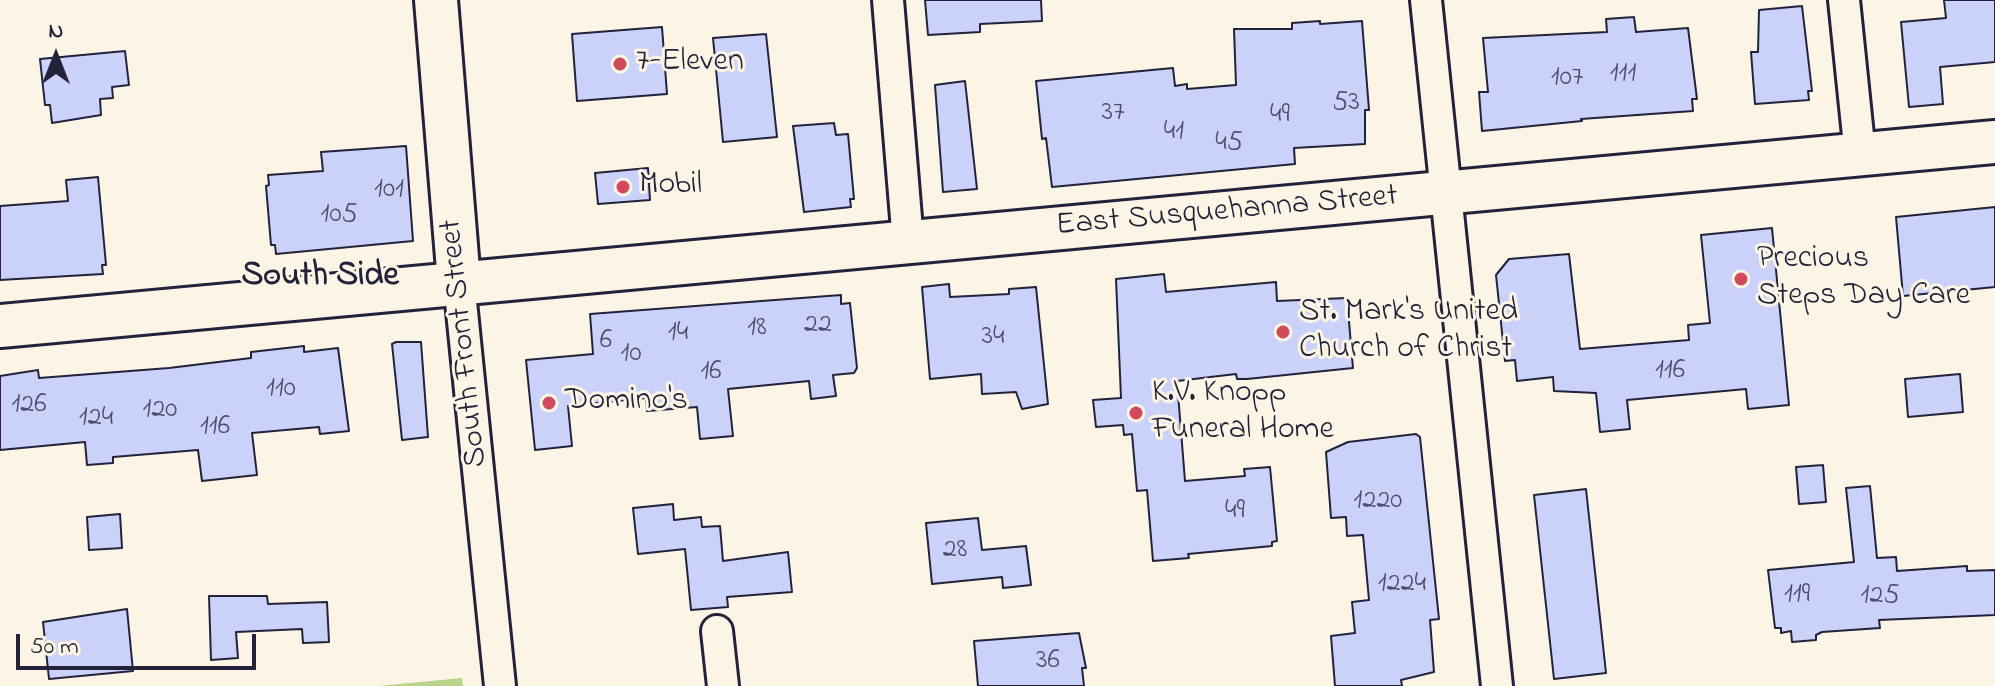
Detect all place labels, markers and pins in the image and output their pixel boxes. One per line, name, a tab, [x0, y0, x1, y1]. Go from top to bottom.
place label: 7-Eleven	[636, 45, 744, 83]
marker: 7-Eleven	[611, 55, 629, 73]
place label: Mobil	[639, 168, 702, 206]
marker: Mobil	[614, 178, 632, 196]
place label: Precious Steps Day Care	[1757, 242, 1970, 317]
marker: Precious Steps Day Care	[1732, 270, 1750, 288]
place label: St. Mark's United Church of Christ	[1299, 295, 1518, 370]
marker: St. Mark's United Church of Christ	[1274, 323, 1292, 341]
place label: K.V. Knopp Funeral Home	[1152, 376, 1334, 451]
place label: Domino's	[565, 384, 688, 422]
marker: Domino's	[540, 394, 558, 412]
marker: K.V. Knopp Funeral Home	[1127, 404, 1145, 422]

